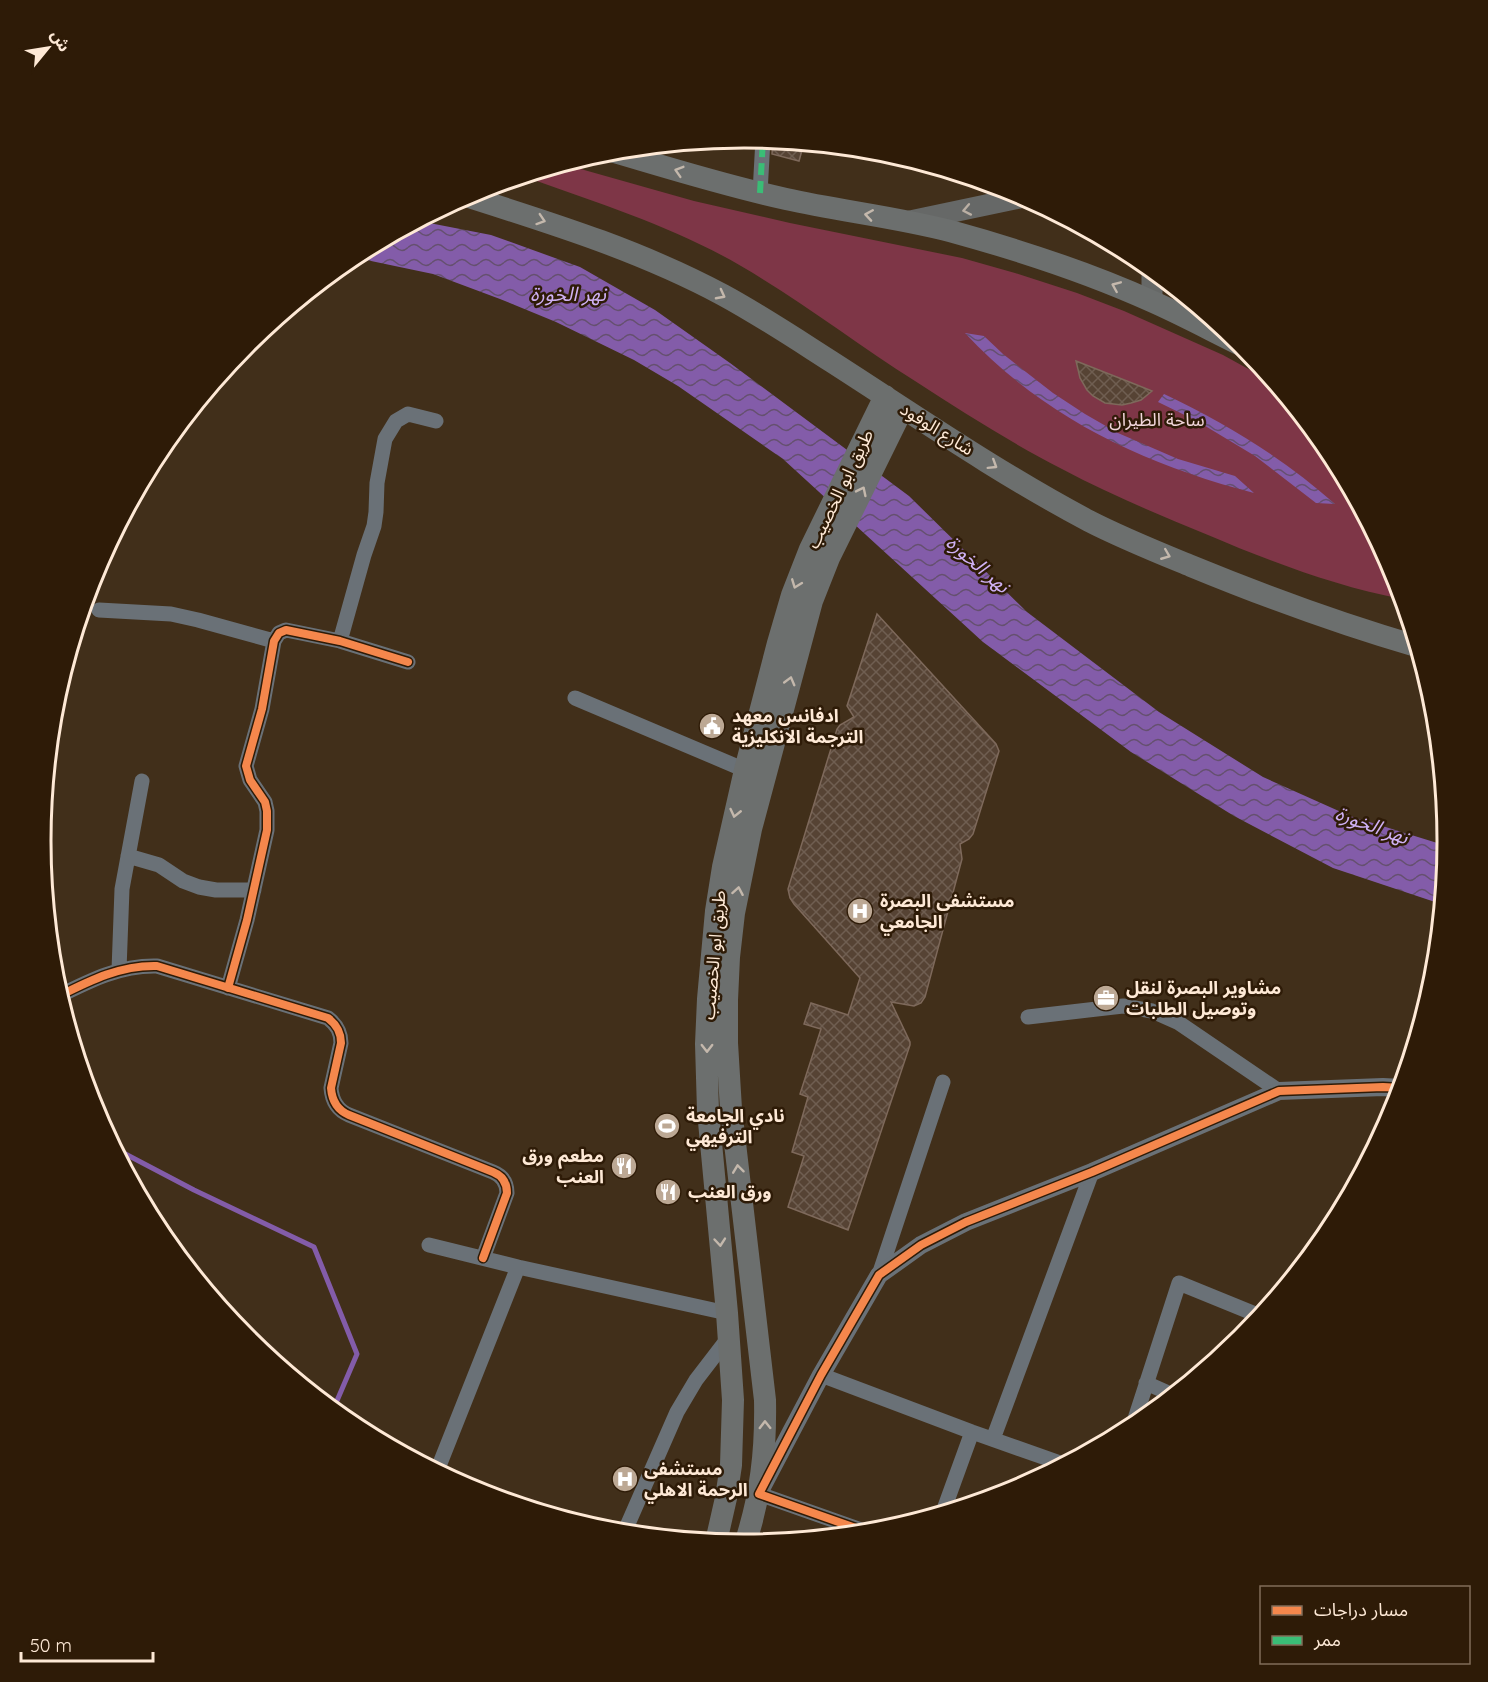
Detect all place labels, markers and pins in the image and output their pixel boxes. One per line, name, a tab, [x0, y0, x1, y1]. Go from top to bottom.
place label: ادفانس معهد الترجمة الانكليزية	[732, 704, 863, 748]
public building icon: ادفانس معهد الترجمة الانكليزية	[697, 711, 727, 741]
place label: مستشفى البصرة الجامعي	[880, 889, 1015, 936]
hospital icon: مستشفى البصرة الجامعي	[845, 896, 875, 926]
place label: مشاوير البصرة لنقل وتوصيل الطلبات	[1126, 976, 1281, 1020]
office icon: مشاوير البصرة لنقل وتوصيل الطلبات	[1091, 983, 1121, 1013]
place label: نادي الجامعة الترفيهي	[686, 1104, 785, 1151]
sports icon: نادي الجامعة الترفيهي	[652, 1111, 682, 1141]
place label: مطعم ورق العنب	[522, 1144, 604, 1188]
restaurant icon: مطعم ورق العنب	[609, 1151, 639, 1181]
restaurant icon: ورق العنب	[653, 1177, 683, 1207]
place label: ورق العنب	[688, 1180, 772, 1203]
place label: مستشفى الرحمة الاهلي	[644, 1457, 748, 1504]
hospital icon: مستشفى الرحمة الاهلي	[610, 1464, 640, 1494]

